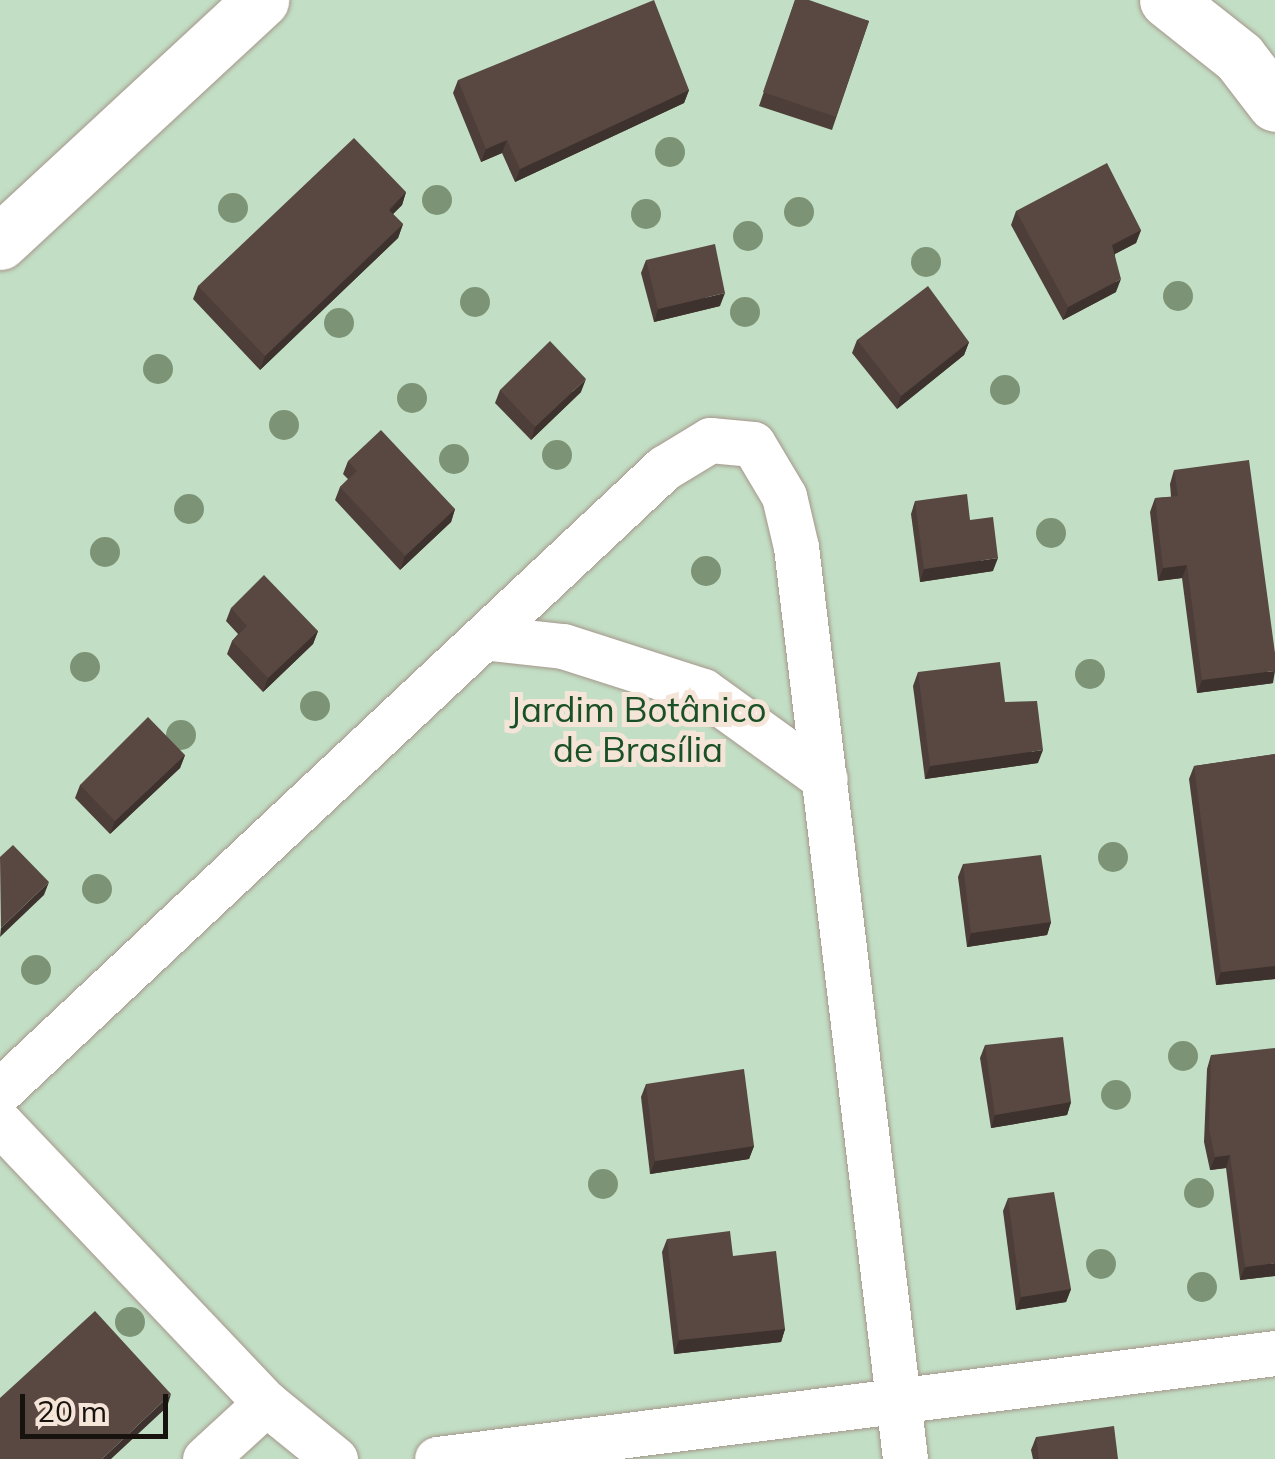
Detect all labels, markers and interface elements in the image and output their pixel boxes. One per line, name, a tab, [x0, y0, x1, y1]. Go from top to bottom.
park label: Jardim Botânico de Brasília	[510, 688, 766, 770]
scale bar	[25, 1374, 172, 1436]
text: 20 m	[37, 1392, 107, 1430]

